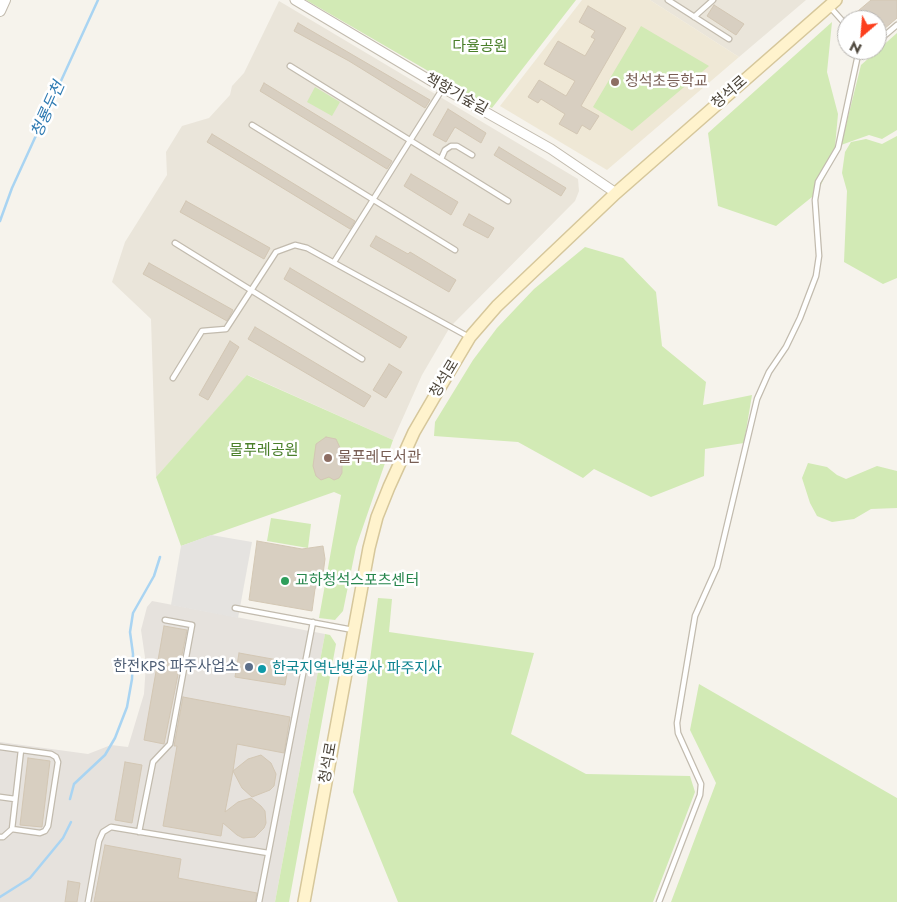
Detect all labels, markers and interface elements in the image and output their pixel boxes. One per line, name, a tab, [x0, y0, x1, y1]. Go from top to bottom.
north arrow	[837, 10, 887, 60]
text: N	[846, 36, 865, 59]
park label: 다율공원	[452, 38, 508, 56]
street label: 책향기숲길	[421, 70, 491, 120]
place label: 청석초등학교	[625, 73, 708, 91]
street label: 청석로	[708, 73, 752, 113]
marker: 청석초등학교	[609, 76, 621, 88]
water label: 청룡두천	[28, 79, 70, 141]
street label: 청석로	[427, 357, 463, 401]
park label: 물푸레공원	[230, 442, 298, 460]
place label: 물푸레도서관	[338, 449, 421, 467]
marker: 물푸레도서관	[322, 452, 334, 464]
place label: 교하청석스포츠센터	[295, 572, 419, 590]
marker: 교하청석스포츠센터	[279, 575, 291, 587]
place label: 한전KPS 파주사업소	[113, 658, 239, 676]
place label: 한국지역난방공사 파주지사	[272, 660, 442, 678]
marker: 한전KPS 파주사업소	[243, 661, 255, 673]
marker: 한국지역난방공사 파주지사	[256, 663, 268, 675]
street label: 청석로	[317, 741, 341, 785]

